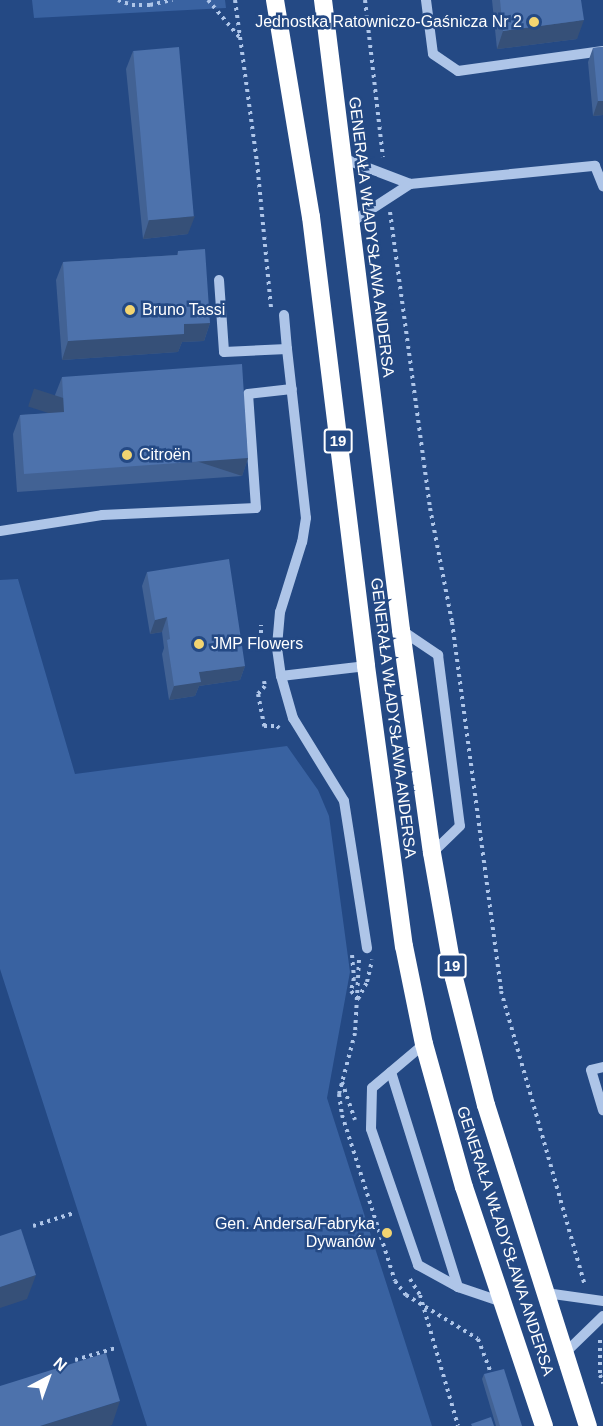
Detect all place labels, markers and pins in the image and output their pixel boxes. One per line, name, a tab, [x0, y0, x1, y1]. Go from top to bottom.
place label: Jednostka Ratowniczo-Gaśnicza Nr 2	[255, 12, 522, 32]
marker: Jednostka Ratowniczo-Gaśnicza Nr 2	[527, 15, 541, 29]
place label: Bruno Tassi	[142, 300, 226, 320]
marker: Bruno Tassi	[123, 303, 137, 317]
place label: Citroën	[139, 445, 191, 465]
marker: Citroën	[120, 448, 134, 462]
place label: JMP Flowers	[211, 634, 303, 654]
marker: JMP Flowers	[192, 637, 206, 651]
place label: Gen. Andersa/Fabryka Dywanów	[214, 1214, 375, 1252]
marker: Gen. Andersa/Fabryka Dywanów	[380, 1226, 394, 1240]

